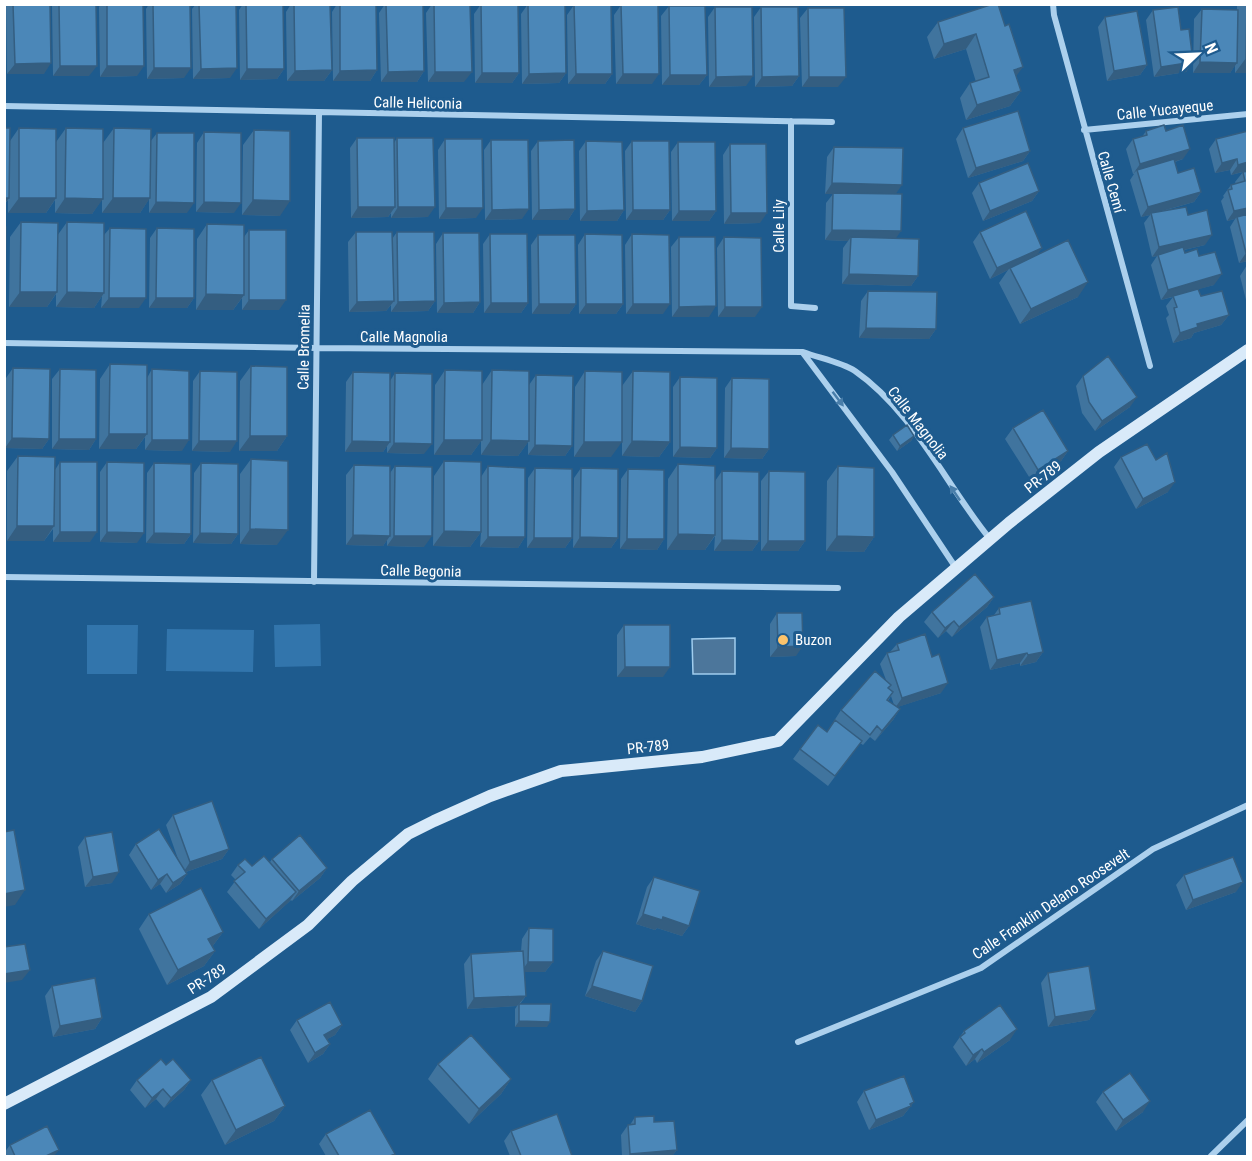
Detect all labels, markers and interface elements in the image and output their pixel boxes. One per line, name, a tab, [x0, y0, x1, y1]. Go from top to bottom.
north arrow	[1168, 24, 1228, 84]
text: N	[1201, 40, 1222, 57]
street label: Calle Heliconia	[374, 93, 462, 113]
street label: Calle Yucayeque	[1116, 96, 1214, 124]
street label: Calle Cemí	[1094, 149, 1129, 216]
street label: Calle Lily	[770, 199, 788, 253]
street label: Calle Bromelia	[294, 304, 314, 390]
street label: Calle Magnolia	[360, 328, 448, 346]
street label: Calle Magnolia	[884, 383, 952, 463]
one-way arrow	[832, 391, 845, 407]
street label: PR-789	[1021, 457, 1065, 497]
one-way arrow	[949, 485, 961, 501]
street label: Calle Begonia	[380, 561, 462, 581]
place label: Buzon	[795, 631, 832, 649]
marker: Buzon	[776, 633, 790, 647]
street label: PR-789	[626, 736, 670, 758]
street label: Calle Franklin Delano Roosevelt	[969, 845, 1133, 963]
street label: PR-789	[184, 960, 230, 998]

